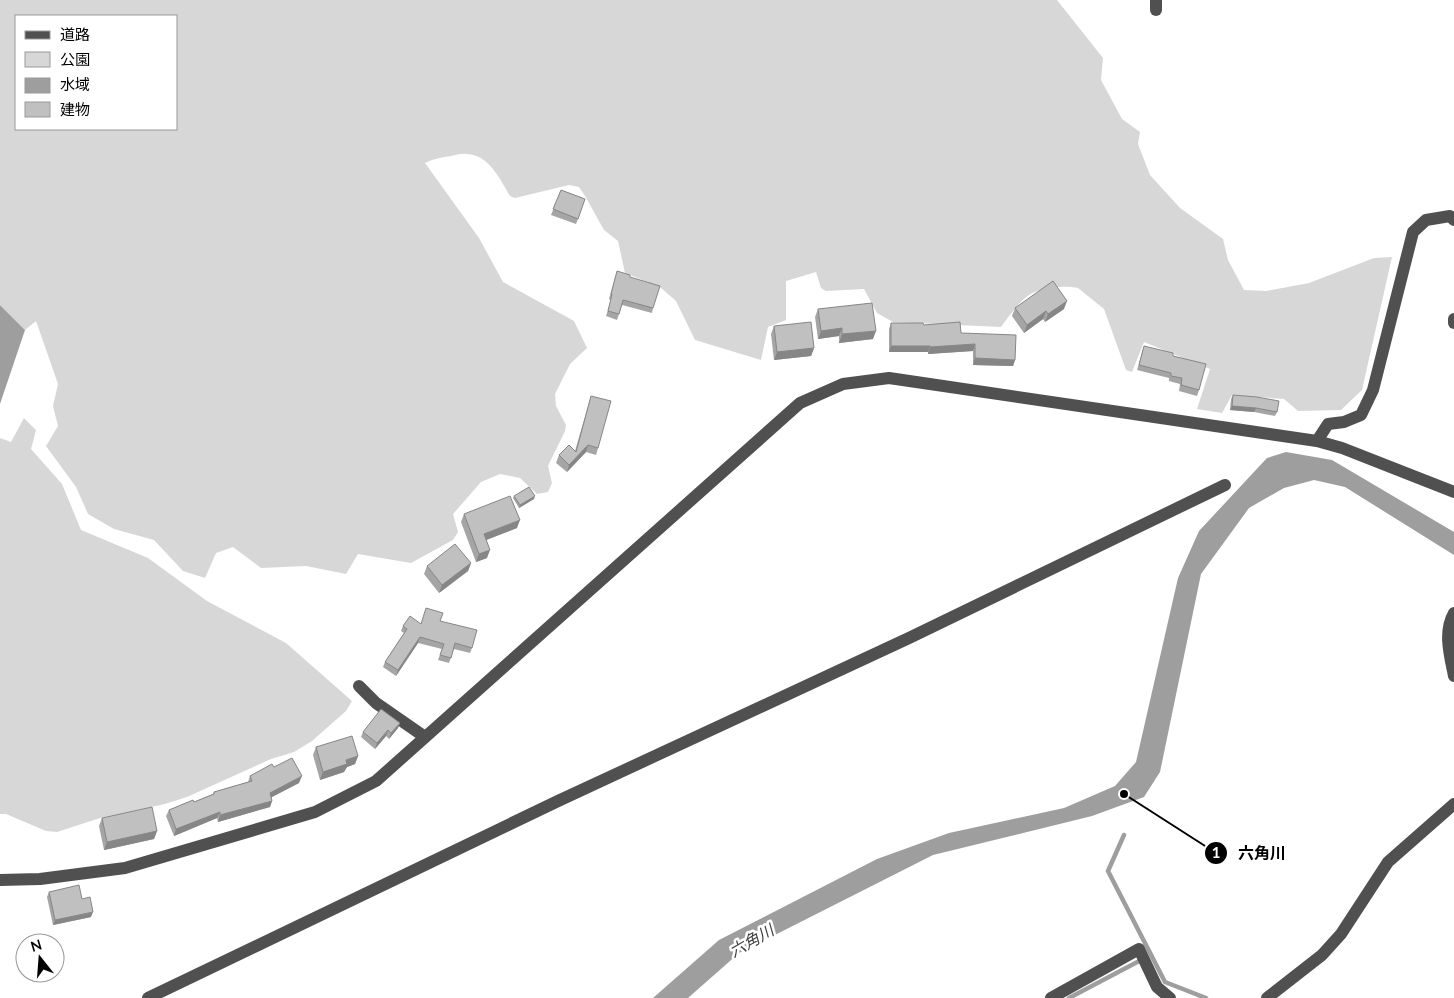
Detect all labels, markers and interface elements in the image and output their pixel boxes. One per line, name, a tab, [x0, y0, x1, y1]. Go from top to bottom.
legend	[15, 15, 178, 130]
text: 道路	[60, 25, 90, 43]
text: 公園	[60, 50, 90, 68]
text: 水域	[60, 75, 90, 93]
text: 建物	[60, 100, 90, 118]
callout: 六角川	[1203, 837, 1296, 868]
text: 1	[1212, 843, 1220, 861]
text: 六角川	[1238, 843, 1286, 862]
water label: 六角川	[725, 919, 778, 960]
north arrow	[15, 933, 65, 983]
text: N	[28, 935, 44, 955]

